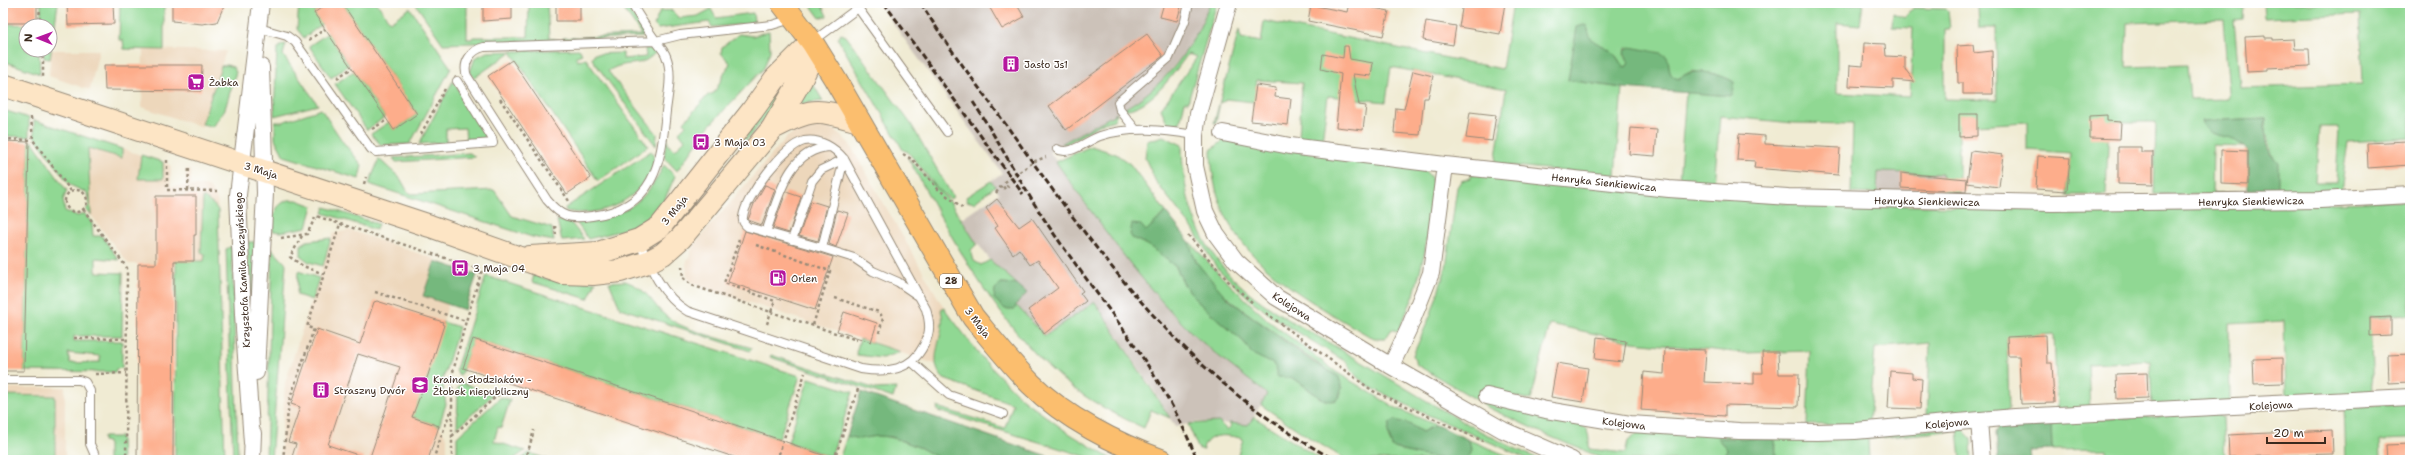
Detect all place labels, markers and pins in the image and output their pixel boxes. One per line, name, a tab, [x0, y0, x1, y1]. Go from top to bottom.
building icon: Jasło Js1	[1001, 54, 1021, 74]
place label: Jasło Js1	[1024, 58, 1068, 71]
supermarket icon: Żabka	[186, 72, 206, 92]
place label: Żabka	[209, 76, 239, 89]
bus stop icon: 3 Maja 03	[691, 132, 711, 152]
place label: 3 Maja 03	[714, 136, 766, 149]
bus stop icon: 3 Maja 04	[450, 258, 470, 278]
place label: 3 Maja 04	[473, 262, 525, 275]
fuel station icon: Orlen	[768, 268, 788, 288]
place label: Orlen	[791, 272, 817, 285]
place label: Kraina Słodziaków - Żłobek niepubliczny	[433, 373, 532, 398]
school or university icon: Kraina Słodziaków - Żłobek niepubliczny	[410, 375, 430, 395]
building icon: Straszny Dwór	[311, 380, 331, 400]
place label: Straszny Dwór	[334, 384, 406, 397]

